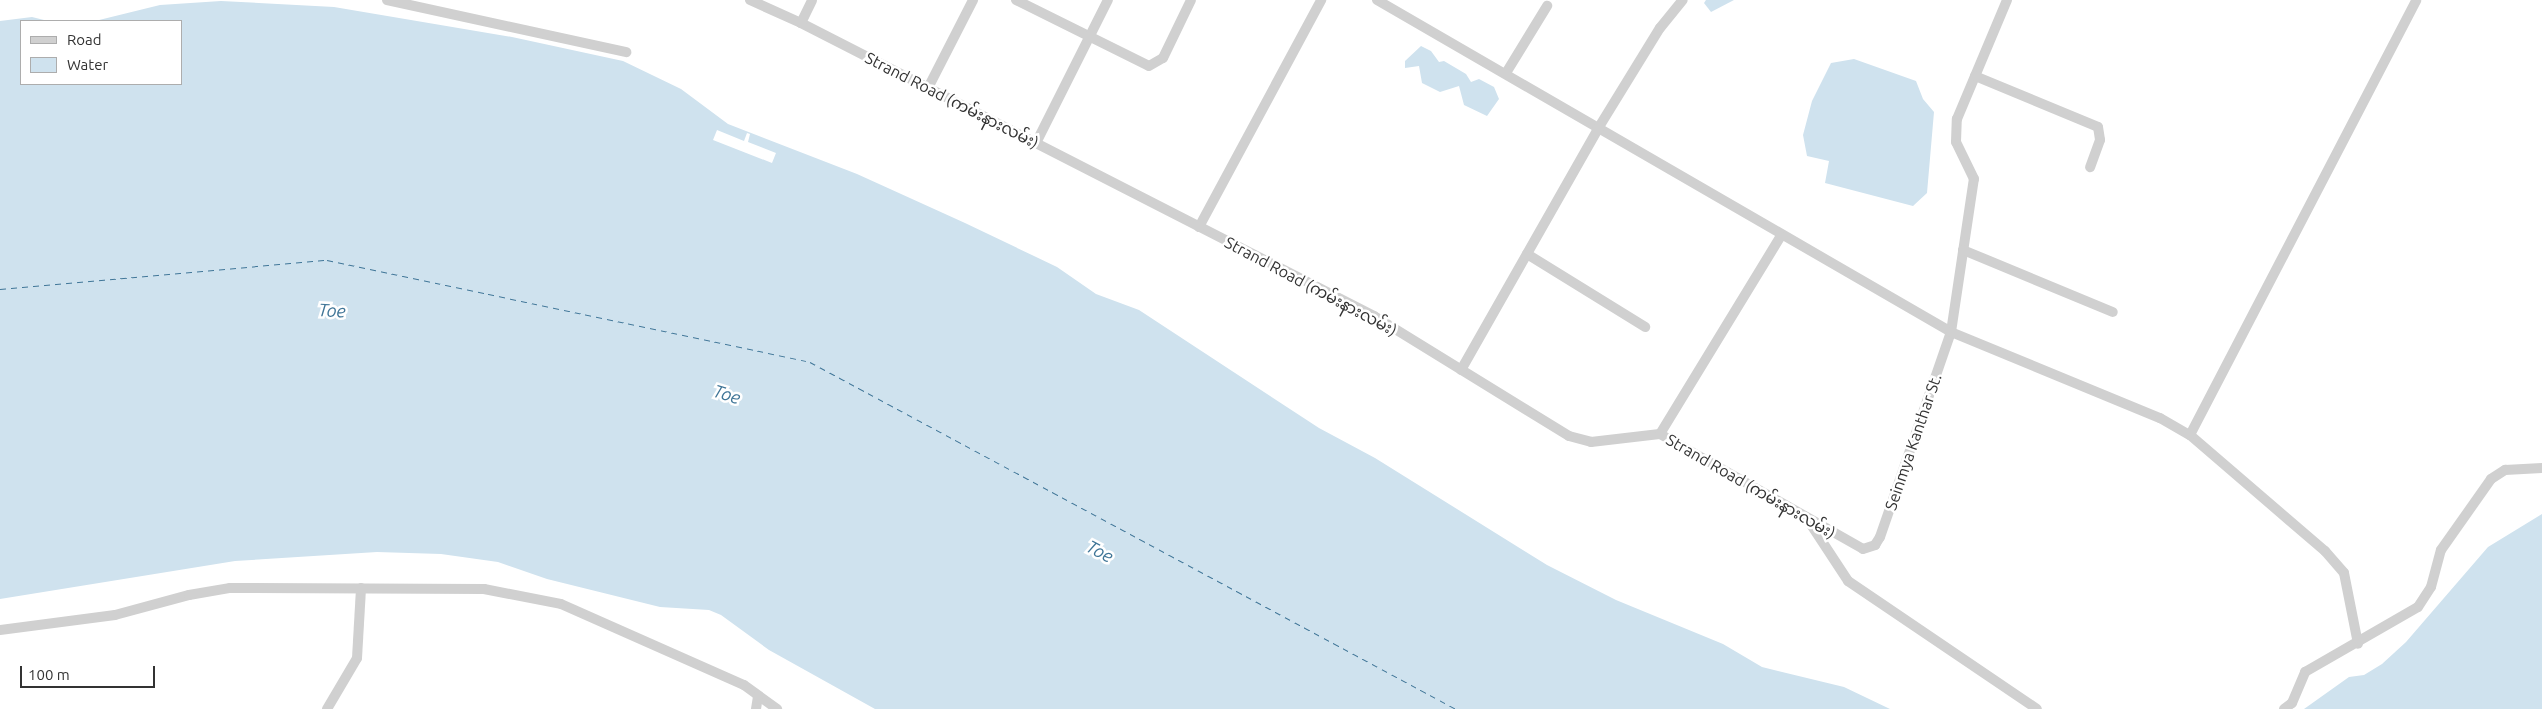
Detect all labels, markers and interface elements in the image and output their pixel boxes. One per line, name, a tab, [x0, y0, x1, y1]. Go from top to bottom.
legend	[20, 20, 182, 85]
text: Road	[67, 31, 102, 48]
street label: Strand Road (ကမ်းနားလမ်း)	[862, 48, 1042, 152]
text: Water	[67, 56, 108, 73]
street label: Strand Road (ကမ်းနားလမ်း)	[1222, 232, 1400, 340]
water label: Toe	[318, 298, 346, 322]
street label: Seinmya Kanthar St.	[1881, 371, 1945, 513]
water label: Toe	[711, 380, 743, 408]
street label: Strand Road (ကမ်းနားလမ်း)	[1663, 430, 1839, 542]
water label: Toe	[1083, 535, 1117, 567]
scale bar	[22, 656, 158, 688]
text: 100 m	[28, 666, 70, 683]

